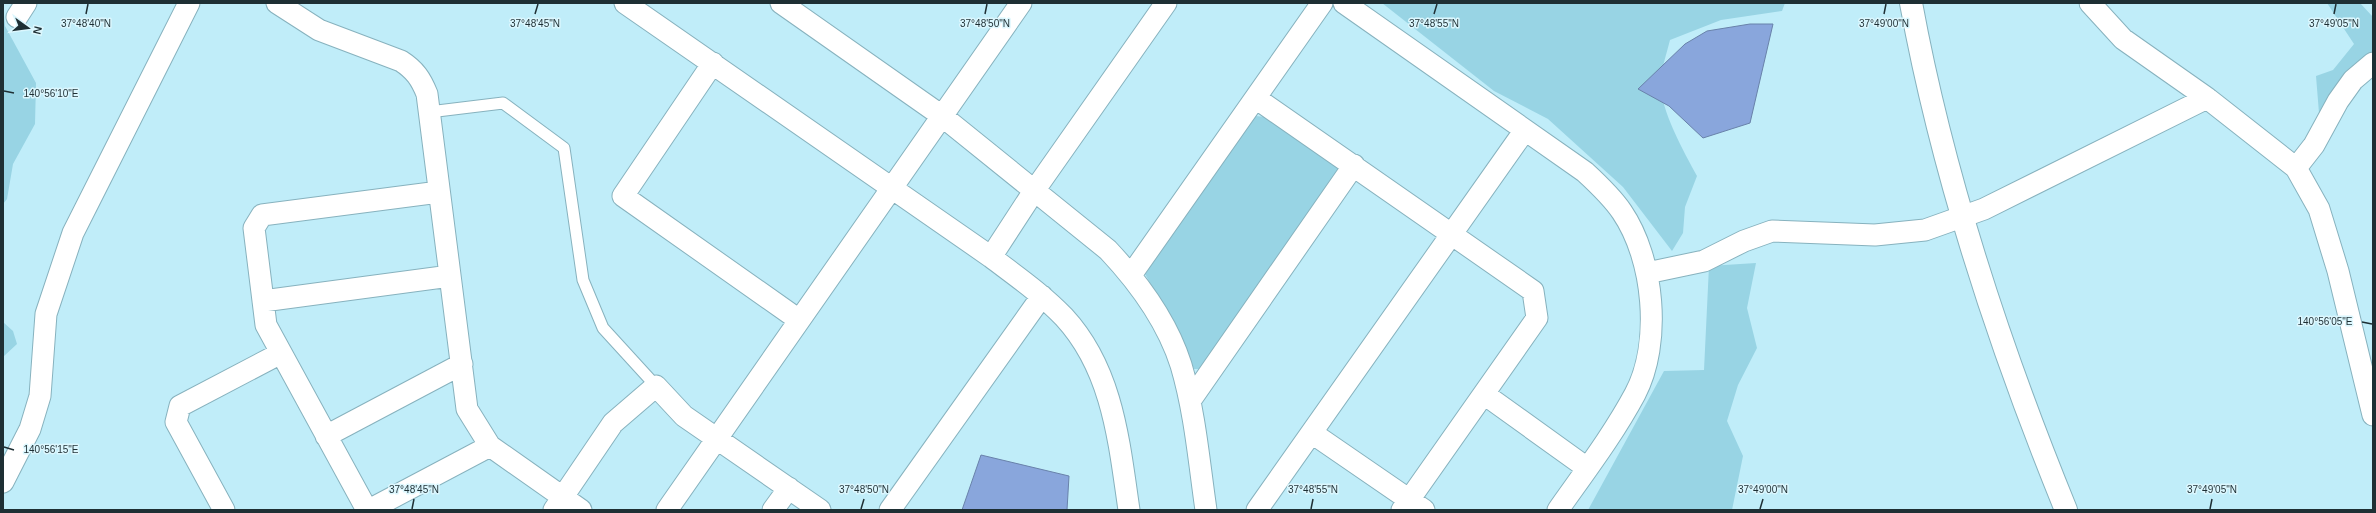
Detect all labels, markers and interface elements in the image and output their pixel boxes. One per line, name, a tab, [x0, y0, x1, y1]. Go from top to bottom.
north arrow	[8, 8, 48, 48]
text: 37°48'40"N	[61, 18, 111, 29]
text: 37°48'45"N	[510, 18, 560, 29]
text: 37°48'50"N	[960, 18, 1010, 29]
text: 37°48'55"N	[1409, 18, 1459, 29]
text: 37°49'00"N	[1859, 18, 1909, 29]
text: 37°49'05"N	[2309, 18, 2359, 29]
text: N	[31, 25, 44, 36]
text: 140°56'10"E	[23, 88, 79, 99]
text: 140°56'05"E	[2297, 316, 2353, 327]
text: 140°56'15"E	[23, 444, 79, 455]
text: 37°48'45"N	[389, 484, 439, 495]
text: 37°48'50"N	[839, 484, 889, 495]
text: 37°48'55"N	[1288, 484, 1338, 495]
text: 37°49'00"N	[1738, 484, 1788, 495]
text: 37°49'05"N	[2187, 484, 2237, 495]

